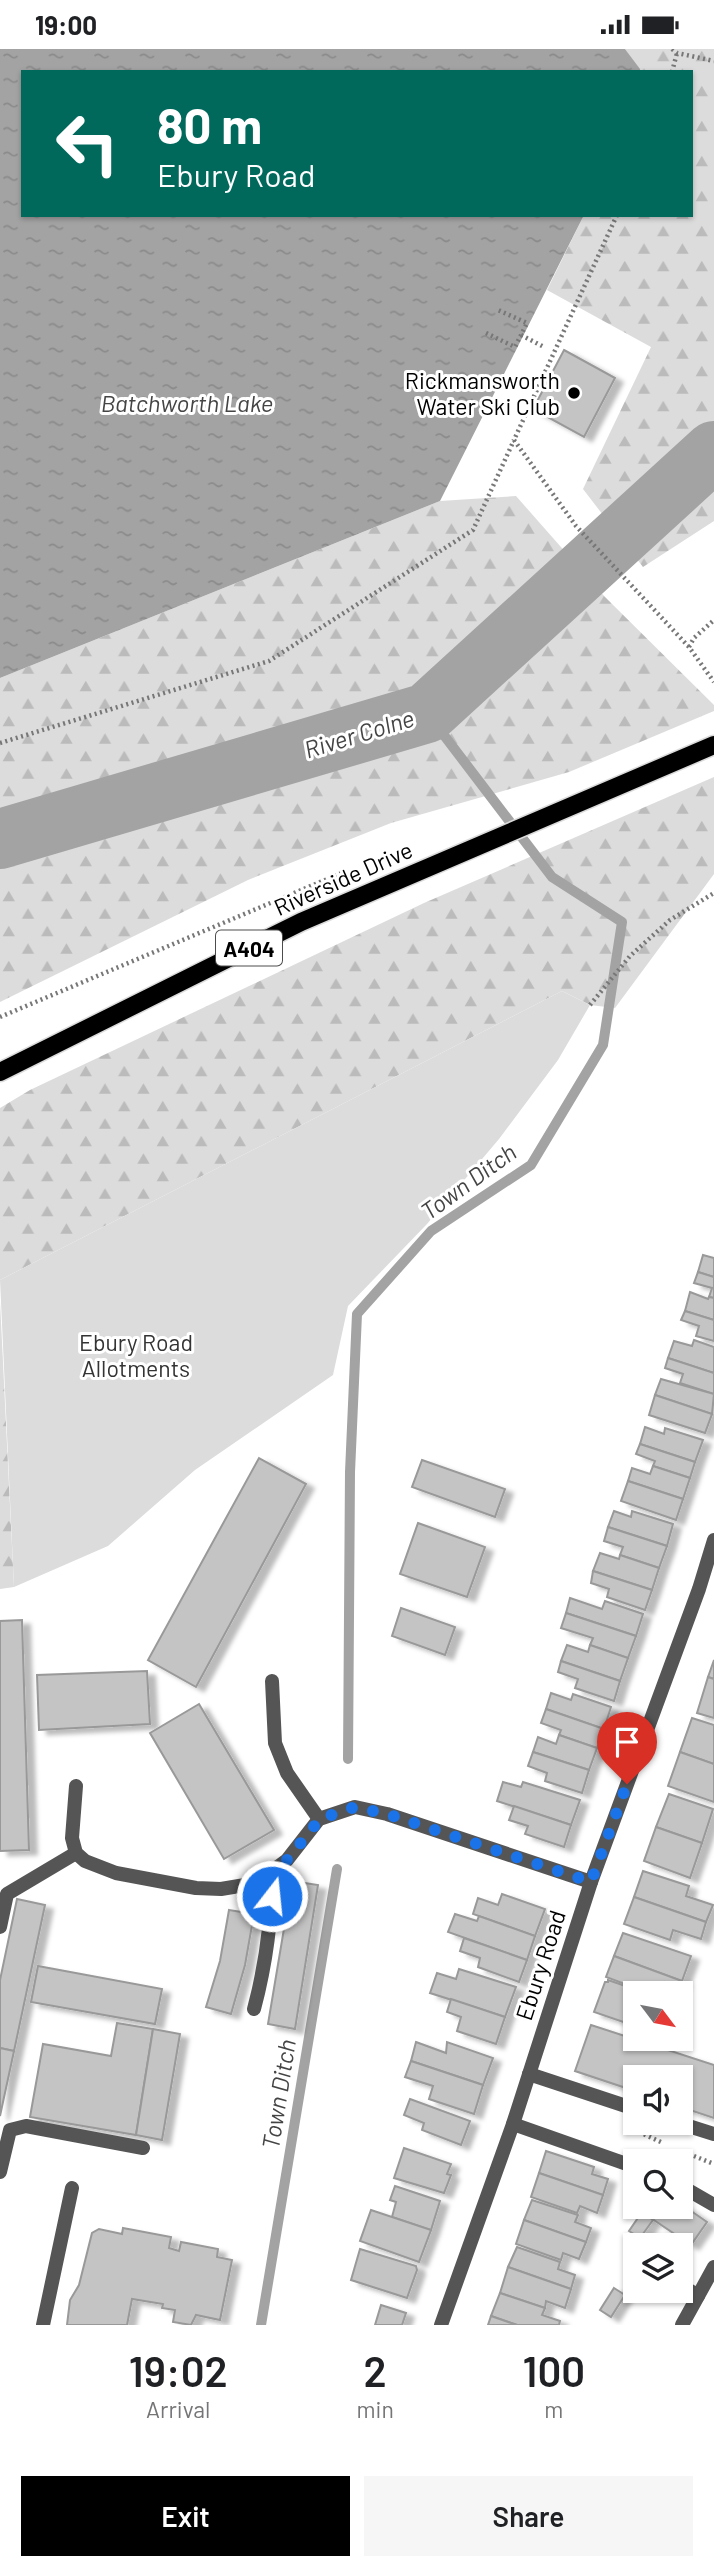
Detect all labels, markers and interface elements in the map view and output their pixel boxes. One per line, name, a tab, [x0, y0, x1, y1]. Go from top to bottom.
text: 19:00	[35, 9, 97, 40]
text: 80 m	[157, 95, 262, 154]
icon: left	[42, 98, 133, 189]
text: Ebury Road	[157, 155, 315, 193]
place label: Rickmansworth Water Ski Club	[405, 366, 560, 420]
marker: Rickmansworth Water Ski Club	[566, 385, 582, 401]
water label: Batchworth Lake	[101, 388, 273, 417]
water label: River Colne	[301, 703, 417, 763]
street label: Riverside Drive	[269, 835, 417, 921]
road number: A404	[216, 930, 282, 965]
water label: Town Ditch	[415, 1137, 521, 1225]
park label: Ebury Road Allotments	[79, 1328, 193, 1382]
pin	[597, 1712, 657, 1784]
icon: arrive	[608, 1723, 646, 1761]
position arrow	[235, 1859, 309, 1933]
street label: Ebury Road	[509, 1907, 571, 2023]
north arrow	[623, 1981, 693, 2051]
map controls	[623, 1981, 693, 2303]
water label: Town Ditch	[255, 2037, 301, 2151]
button: sound	[623, 2065, 693, 2135]
button: search	[623, 2149, 693, 2219]
button: layers	[623, 2233, 693, 2303]
text: 19:02	[129, 2345, 228, 2395]
text: 2	[364, 2345, 387, 2395]
text: 100	[523, 2345, 585, 2395]
text: Arrival	[146, 2395, 210, 2423]
text: min	[357, 2395, 394, 2423]
text: m	[544, 2395, 563, 2423]
button: Exit	[21, 2476, 350, 2556]
button: Share	[364, 2476, 693, 2556]

